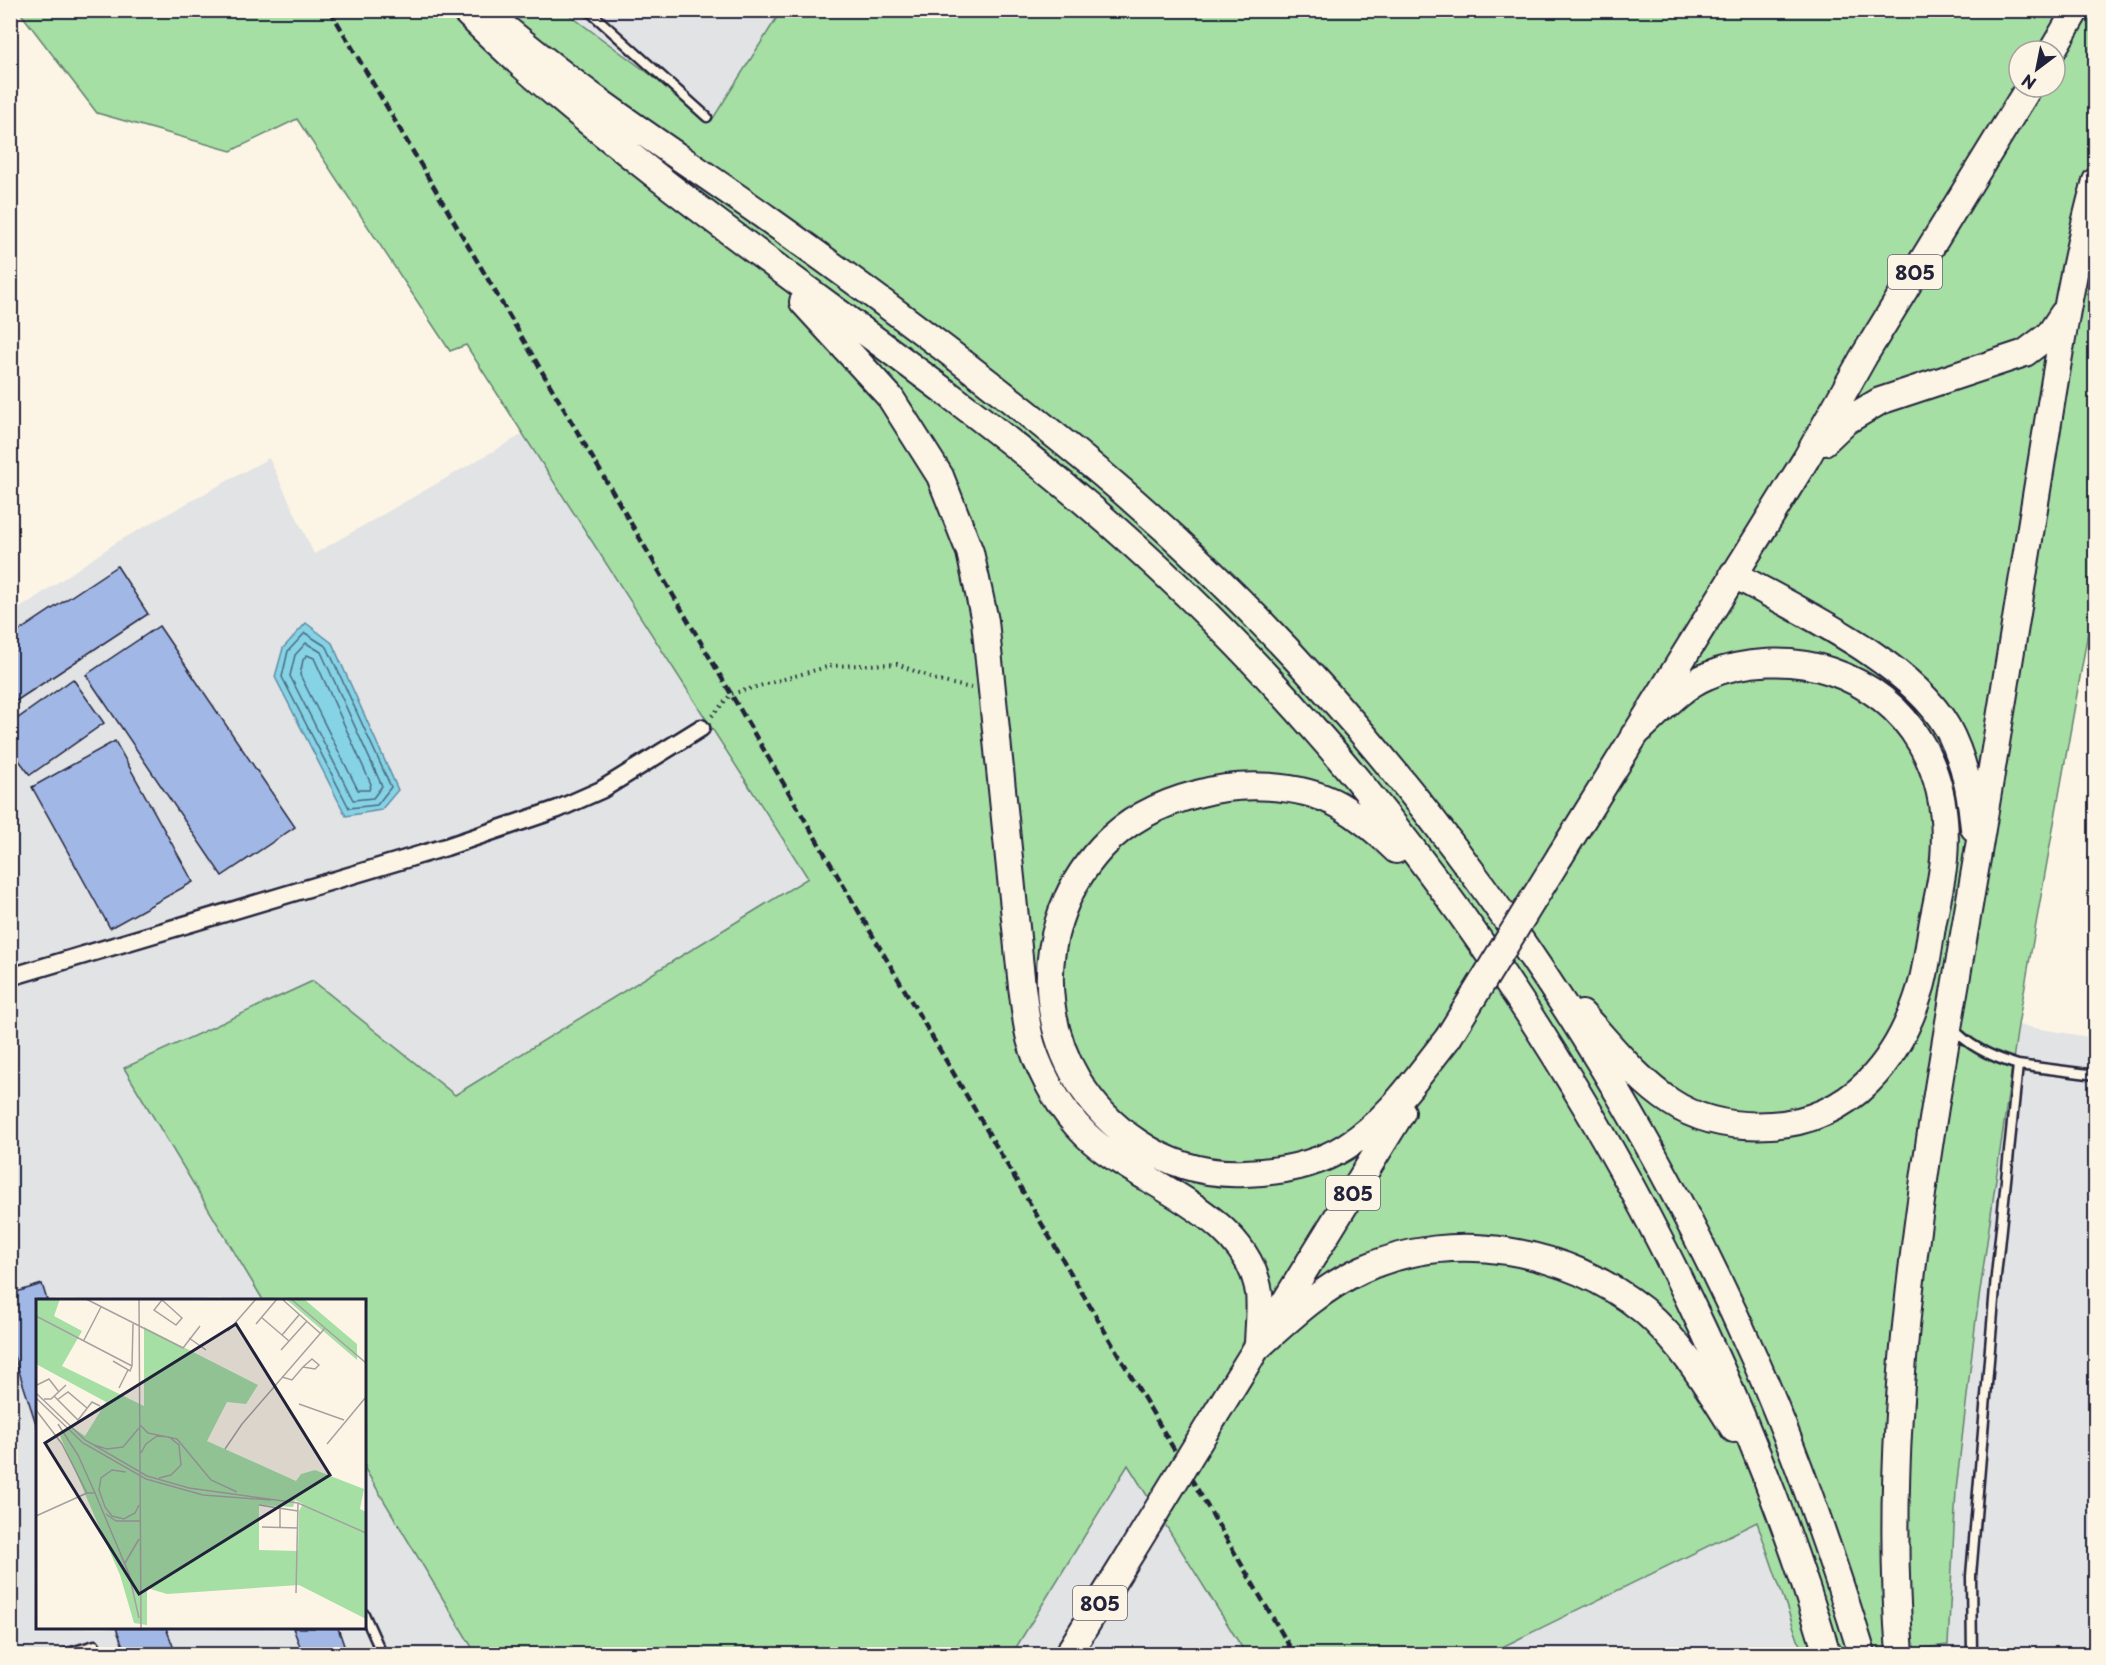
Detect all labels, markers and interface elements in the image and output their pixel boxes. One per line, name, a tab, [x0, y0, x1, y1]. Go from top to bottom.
north arrow	[2007, 39, 2067, 99]
text: N	[2017, 69, 2040, 96]
road number: 805	[1888, 255, 1942, 289]
road number: 805	[1326, 1176, 1380, 1210]
inset map	[36, 1299, 366, 1629]
road number: 805	[1073, 1586, 1127, 1620]

